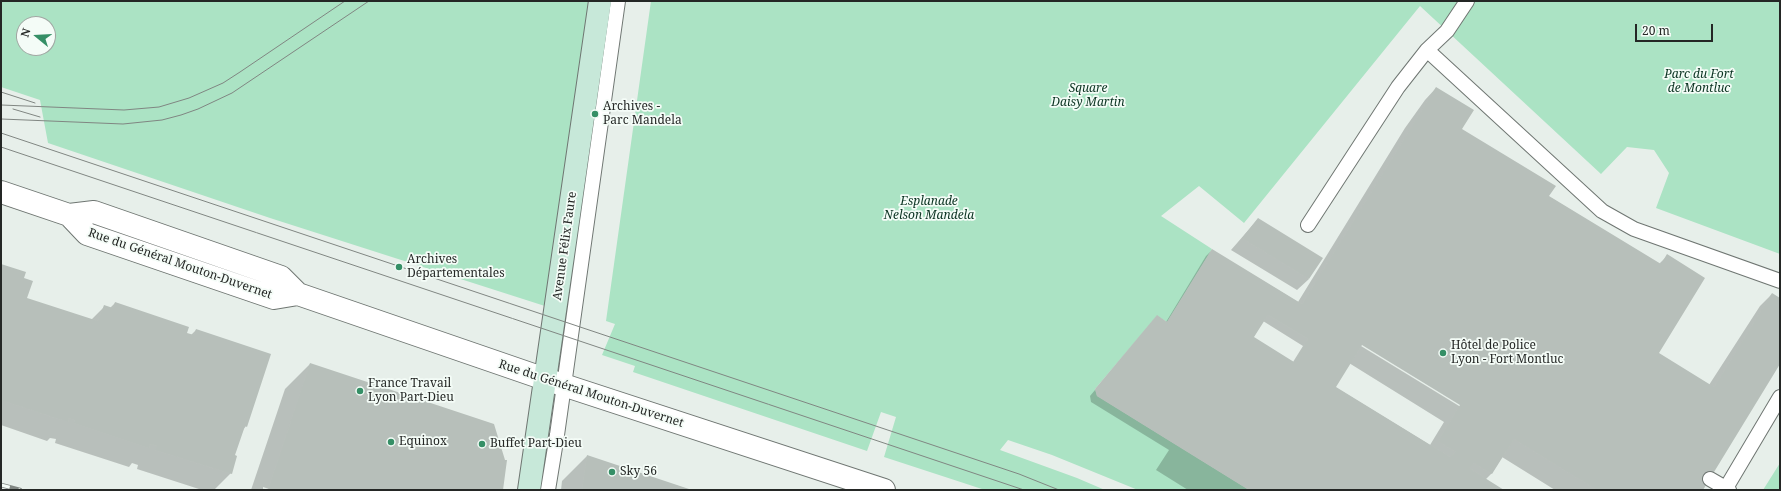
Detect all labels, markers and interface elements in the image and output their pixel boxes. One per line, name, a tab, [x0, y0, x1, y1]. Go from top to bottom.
north arrow	[16, 16, 56, 56]
scale bar	[1637, 16, 1715, 42]
text: 20 m	[1642, 22, 1670, 39]
text: N	[17, 26, 34, 39]
park label: Parc du Fort de Montluc	[1664, 68, 1734, 96]
park label: Square Daisy Martin	[1051, 82, 1125, 110]
place label: Archives - Parc Mandela	[603, 100, 682, 128]
marker: Archives - Parc Mandela	[590, 109, 600, 119]
street label: Avenue Félix Faure	[550, 191, 580, 301]
park label: Esplanade Nelson Mandela	[884, 195, 974, 223]
street label: Rue du Général Mouton-Duvernet	[86, 226, 274, 302]
place label: Archives Départementales	[407, 253, 505, 281]
marker: Archives Départementales	[394, 262, 404, 272]
place label: Hôtel de Police Lyon - Fort Montluc	[1451, 339, 1563, 367]
marker: Hôtel de Police Lyon - Fort Montluc	[1438, 348, 1448, 358]
street label: Rue du Général Mouton-Duvernet	[497, 357, 685, 431]
place label: France Travail Lyon Part-Dieu	[368, 377, 454, 405]
marker: France Travail Lyon Part-Dieu	[355, 386, 365, 396]
place label: Equinox	[399, 435, 447, 449]
marker: Equinox	[386, 437, 396, 447]
place label: Buffet Part-Dieu	[490, 437, 582, 451]
marker: Buffet Part-Dieu	[477, 439, 487, 449]
place label: Sky 56	[620, 465, 657, 479]
marker: Sky 56	[607, 467, 617, 477]

